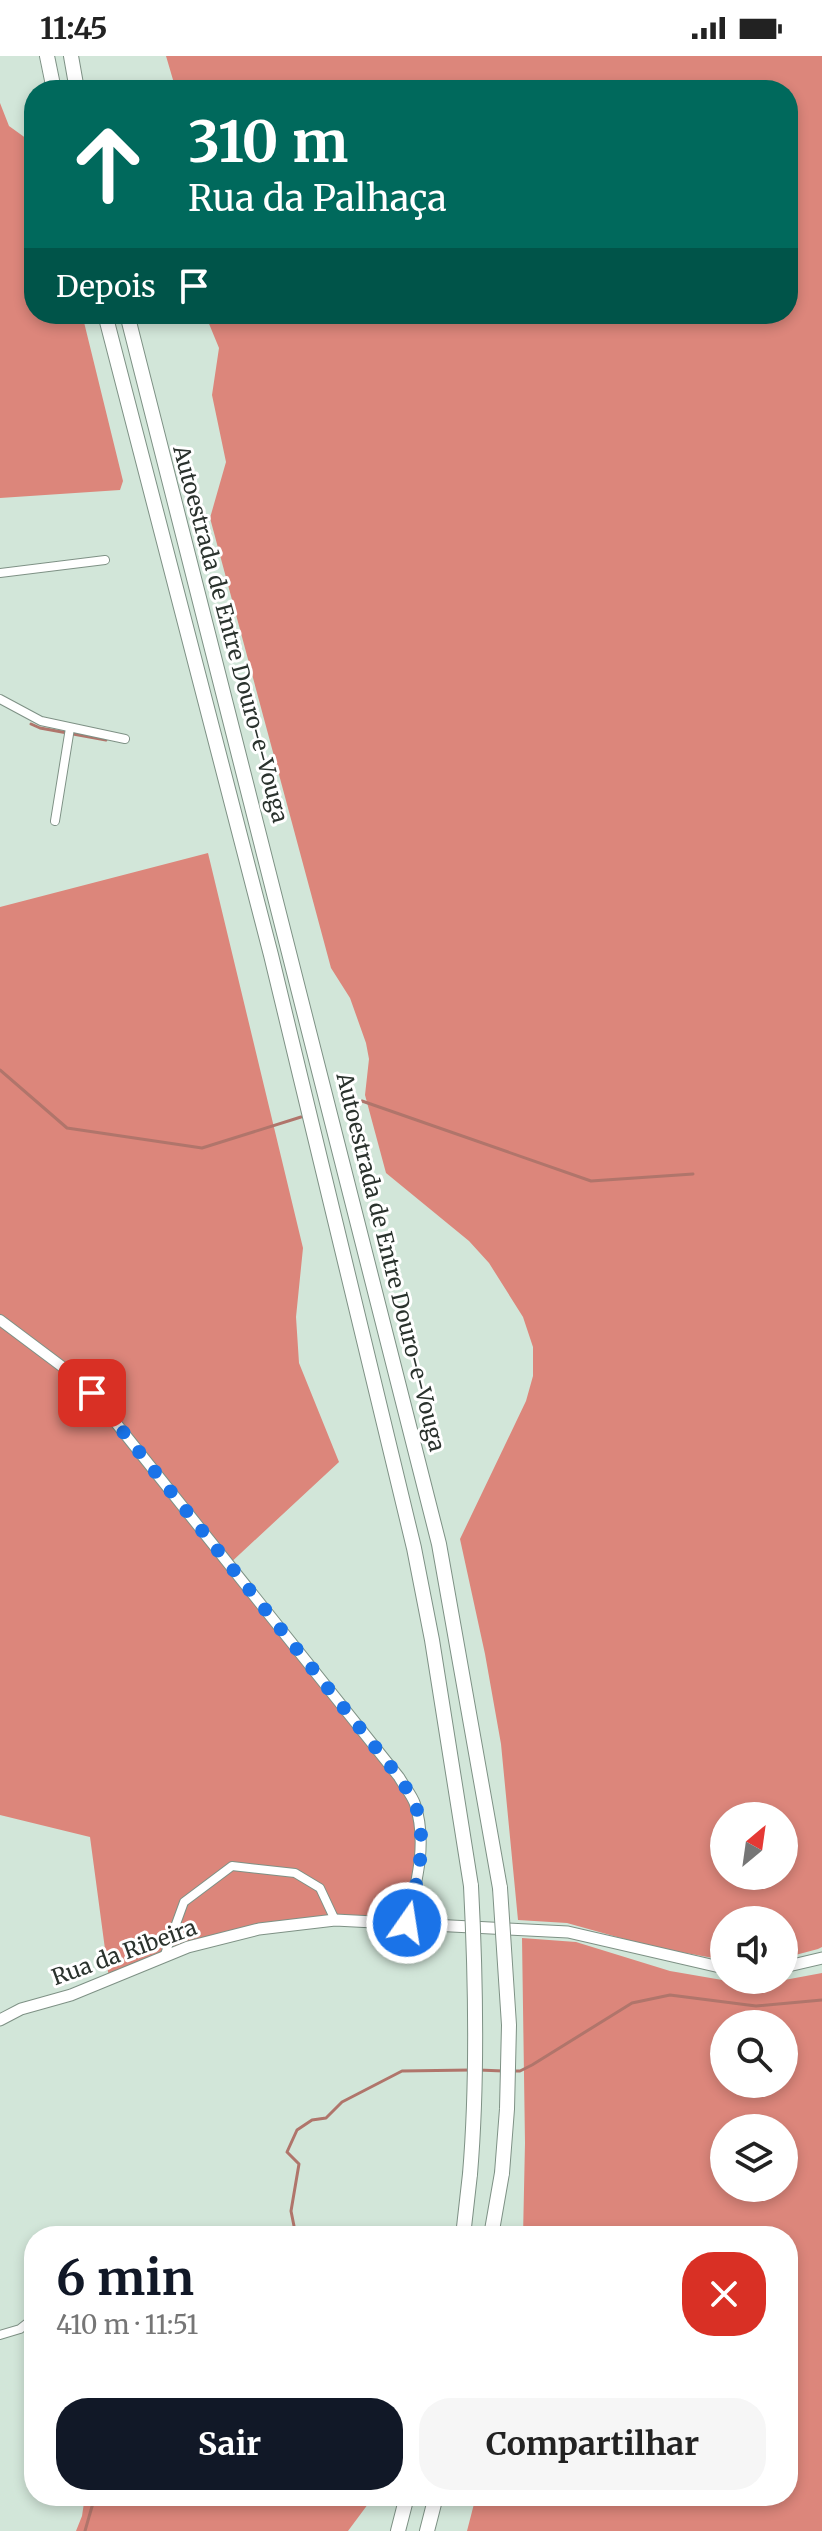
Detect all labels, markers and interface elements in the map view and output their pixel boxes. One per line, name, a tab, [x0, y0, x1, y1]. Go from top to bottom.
text: 11:45	[40, 9, 108, 47]
text: 310 m	[188, 107, 348, 177]
icon: ahead	[56, 112, 160, 216]
text: Rua da Palhaça	[188, 176, 447, 221]
icon: arrive	[172, 264, 216, 308]
text: Depois	[56, 267, 156, 305]
street label: Autoestrada de Entre Douro-e-Vouga	[167, 441, 295, 826]
street label: Autoestrada de Entre Douro-e-Vouga	[330, 1069, 452, 1454]
pin	[58, 1359, 126, 1427]
icon: arrive	[70, 1371, 114, 1415]
north arrow	[710, 1802, 798, 1890]
map controls	[710, 1802, 798, 2202]
position arrow	[365, 1881, 449, 1965]
button: sound	[710, 1906, 798, 1994]
street label: Rua da Ribeira	[48, 1913, 201, 1991]
button: search	[710, 2010, 798, 2098]
button: layers	[710, 2114, 798, 2202]
text: 6 min	[56, 2248, 194, 2308]
button: close	[682, 2252, 766, 2336]
text: 410 m · 11:51	[56, 2308, 198, 2341]
button: Sair	[56, 2398, 403, 2490]
button: Compartilhar	[419, 2398, 766, 2490]

